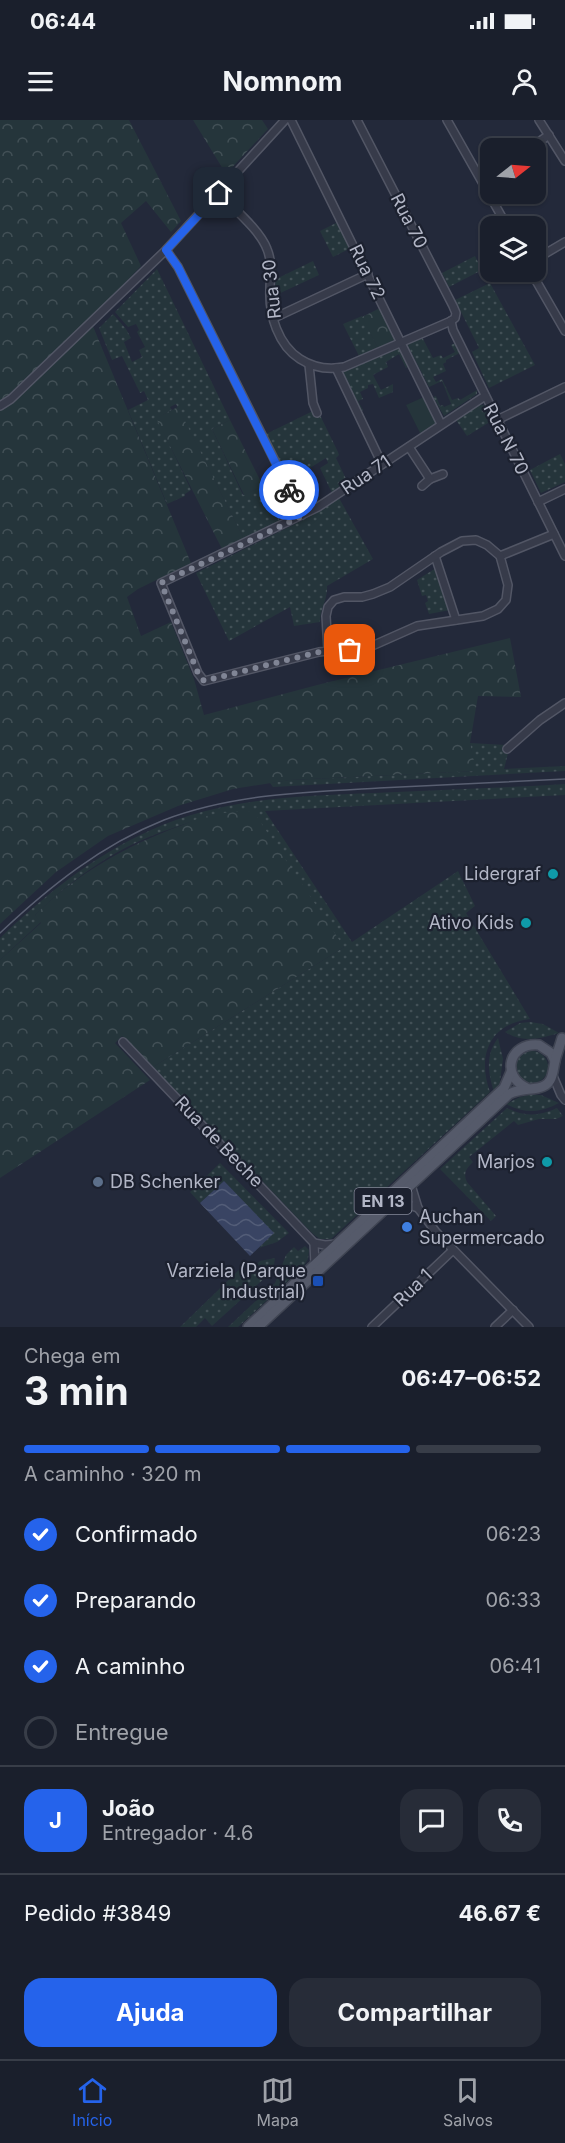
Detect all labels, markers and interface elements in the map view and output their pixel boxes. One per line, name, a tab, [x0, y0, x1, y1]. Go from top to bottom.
text: 06:44	[30, 8, 96, 34]
icon: menu	[24, 65, 57, 98]
text: Nomnom	[223, 65, 342, 98]
icon: person	[508, 65, 541, 98]
north arrow	[480, 138, 546, 204]
map controls	[480, 138, 546, 282]
pin	[193, 167, 244, 218]
icon: home	[202, 176, 235, 209]
street label: Rua 70	[387, 190, 432, 252]
button: layers	[480, 216, 546, 282]
street label: Rua 72	[345, 241, 390, 303]
street label: Rua 30	[258, 258, 285, 320]
street label: Rua N 70	[480, 400, 533, 478]
street label: Rua 71	[337, 451, 394, 499]
courier	[259, 460, 319, 520]
icon: bike	[273, 474, 306, 507]
pin	[324, 624, 375, 675]
icon: bag	[333, 633, 366, 666]
place label: Lidergraf	[464, 863, 541, 884]
marker: Lidergraf	[546, 867, 560, 881]
place label: Ativo Kids	[429, 912, 514, 933]
marker: Ativo Kids	[519, 916, 533, 930]
street label: Rua de Beche	[171, 1092, 268, 1191]
place label: Marjos	[477, 1151, 535, 1172]
marker: Marjos	[540, 1155, 554, 1169]
place label: DB Schenker	[110, 1171, 220, 1192]
marker: DB Schenker	[91, 1175, 105, 1189]
road number: EN 13	[354, 1188, 412, 1214]
place label: Auchan Supermercado	[419, 1206, 545, 1248]
marker: Auchan Supermercado	[400, 1220, 414, 1234]
place label: Varziela (Parque Industrial)	[166, 1260, 306, 1302]
street label: Rua 1	[389, 1265, 436, 1311]
marker: Varziela (Parque Industrial)	[311, 1274, 325, 1288]
text: Chega em	[24, 1344, 120, 1368]
text: 06:47–06:52	[401, 1365, 541, 1391]
text: 3 min	[24, 1367, 129, 1414]
text: A caminho · 320 m	[24, 1462, 202, 1486]
icon: check	[24, 1518, 57, 1551]
text: Confirmado	[75, 1521, 198, 1547]
text: 06:23	[486, 1522, 541, 1546]
icon: check	[24, 1584, 57, 1617]
text: Preparando	[75, 1587, 196, 1613]
text: 06:33	[486, 1588, 541, 1612]
icon: check	[24, 1650, 57, 1683]
text: A caminho	[75, 1653, 185, 1679]
text: 06:41	[490, 1654, 541, 1678]
text: Entregue	[75, 1719, 169, 1745]
button: chat	[400, 1789, 463, 1852]
button: phone	[478, 1789, 541, 1852]
text: João	[102, 1795, 155, 1821]
text: J	[49, 1807, 62, 1833]
text: Entregador · 4.6	[102, 1821, 253, 1845]
text: Pedido #3849	[24, 1900, 171, 1926]
text: 46.67 €	[458, 1900, 541, 1926]
button: Ajuda	[24, 1978, 277, 2047]
button: Compartilhar	[289, 1978, 541, 2047]
tab: Início	[72, 2074, 112, 2130]
tab: Mapa	[256, 2074, 299, 2130]
tab: Salvos	[443, 2074, 493, 2130]

